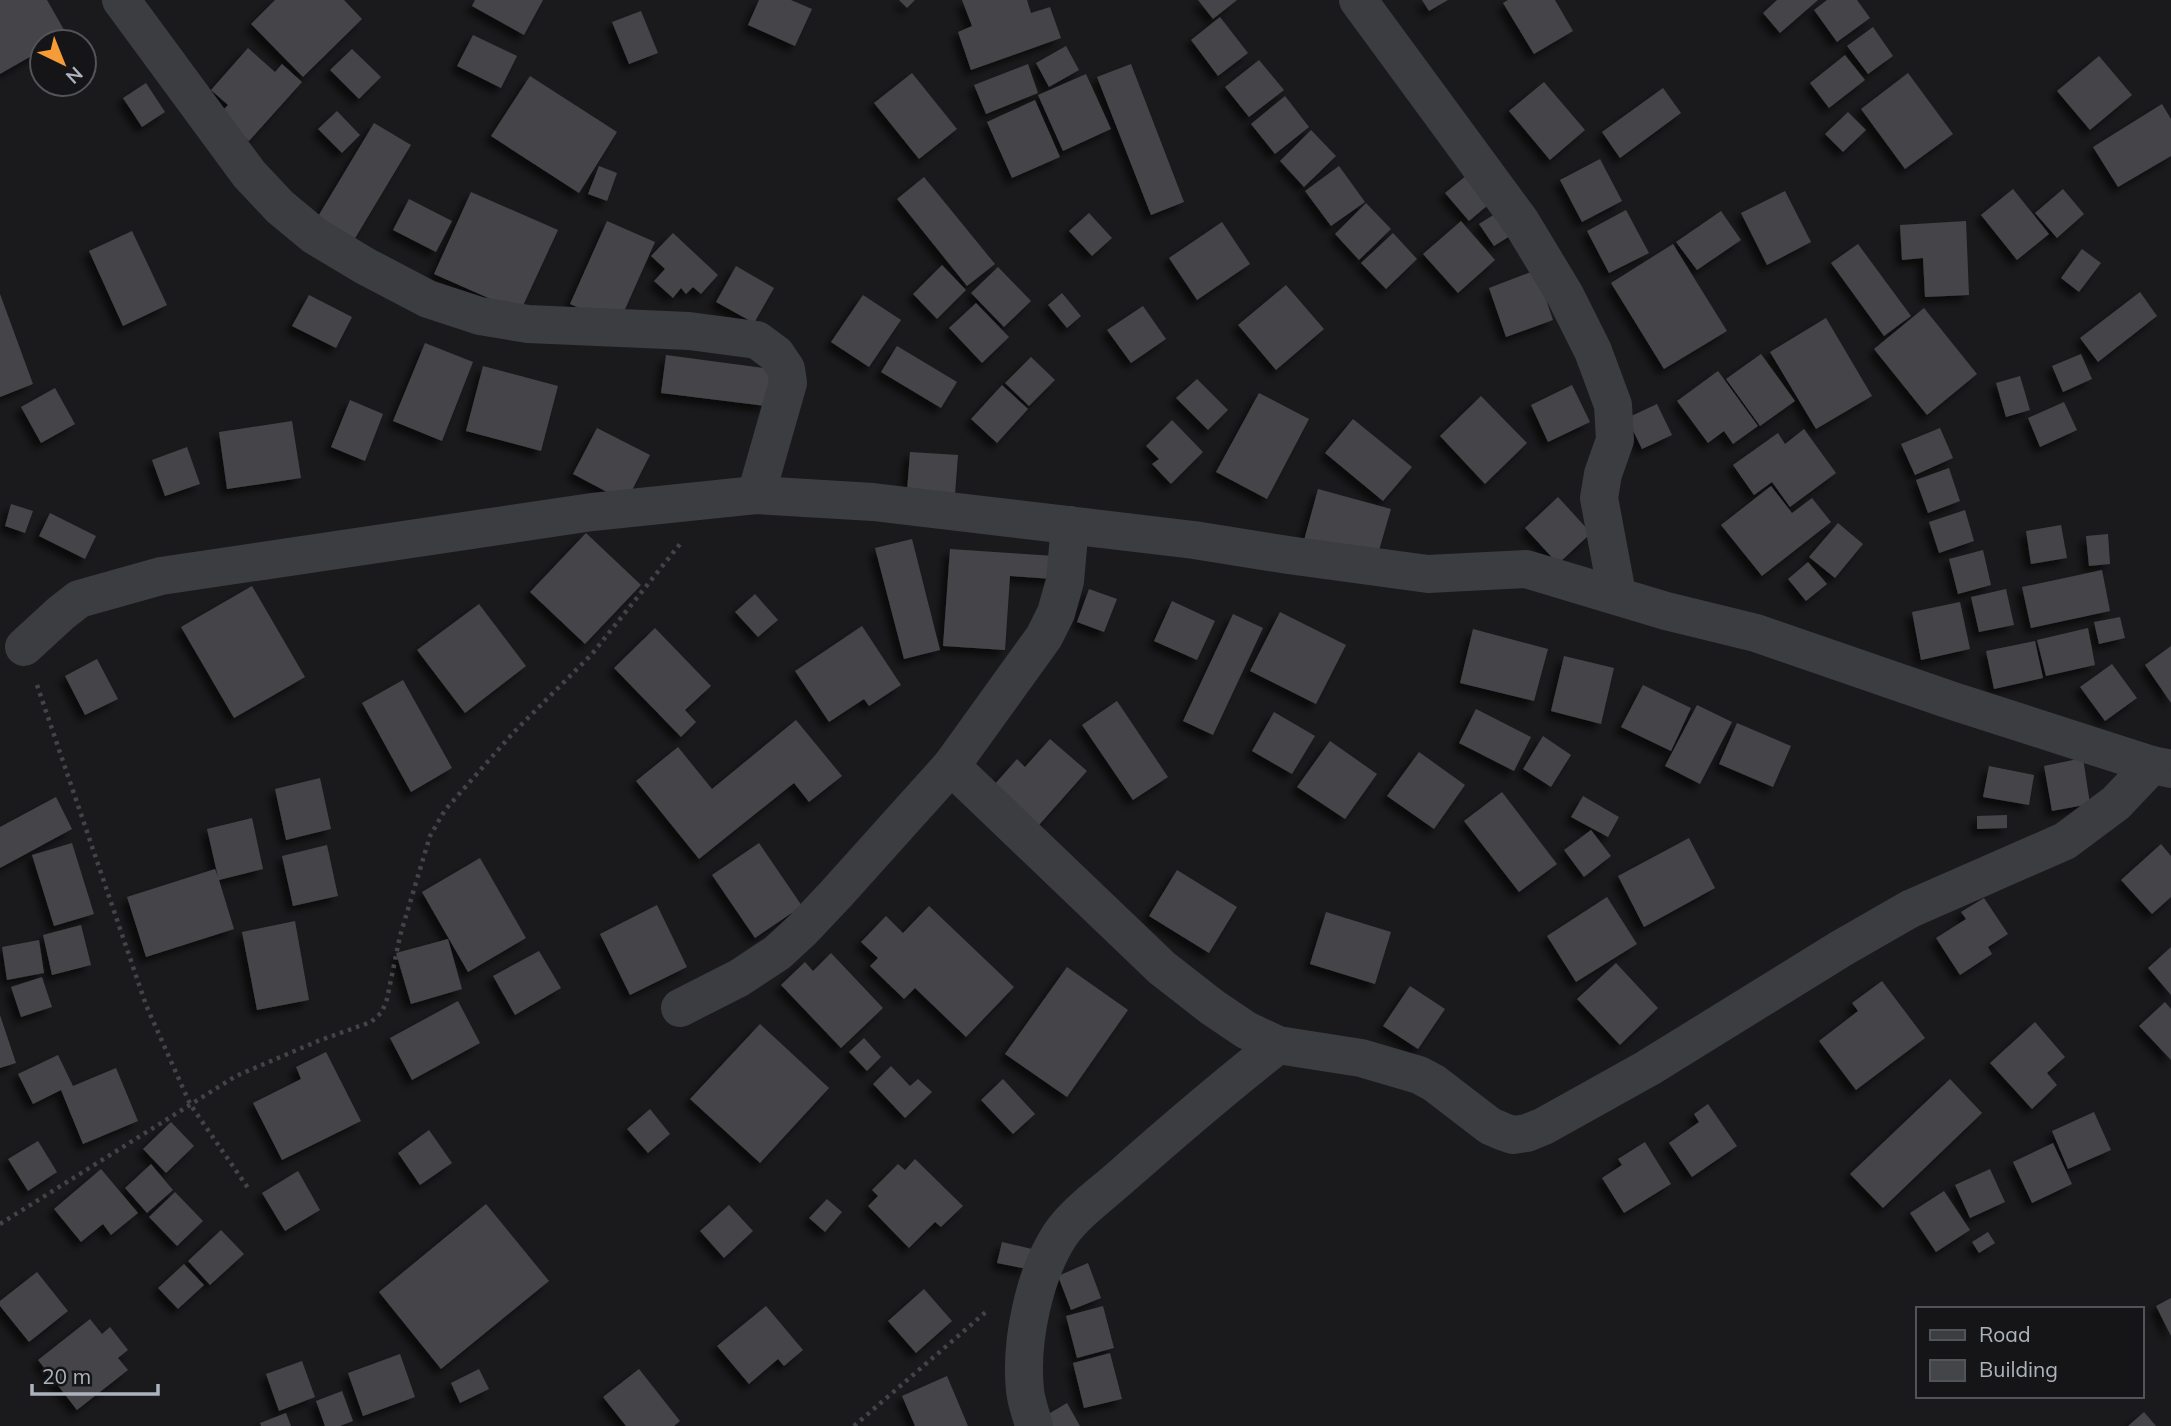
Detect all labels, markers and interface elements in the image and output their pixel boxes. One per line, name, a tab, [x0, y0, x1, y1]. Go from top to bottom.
north arrow	[28, 28, 98, 98]
text: N	[61, 62, 88, 89]
legend	[1916, 1307, 2143, 1398]
text: Road	[1979, 1321, 2030, 1347]
scale bar	[32, 1352, 158, 1396]
text: Building	[1979, 1356, 2058, 1382]
text: 20 m	[42, 1363, 91, 1389]

